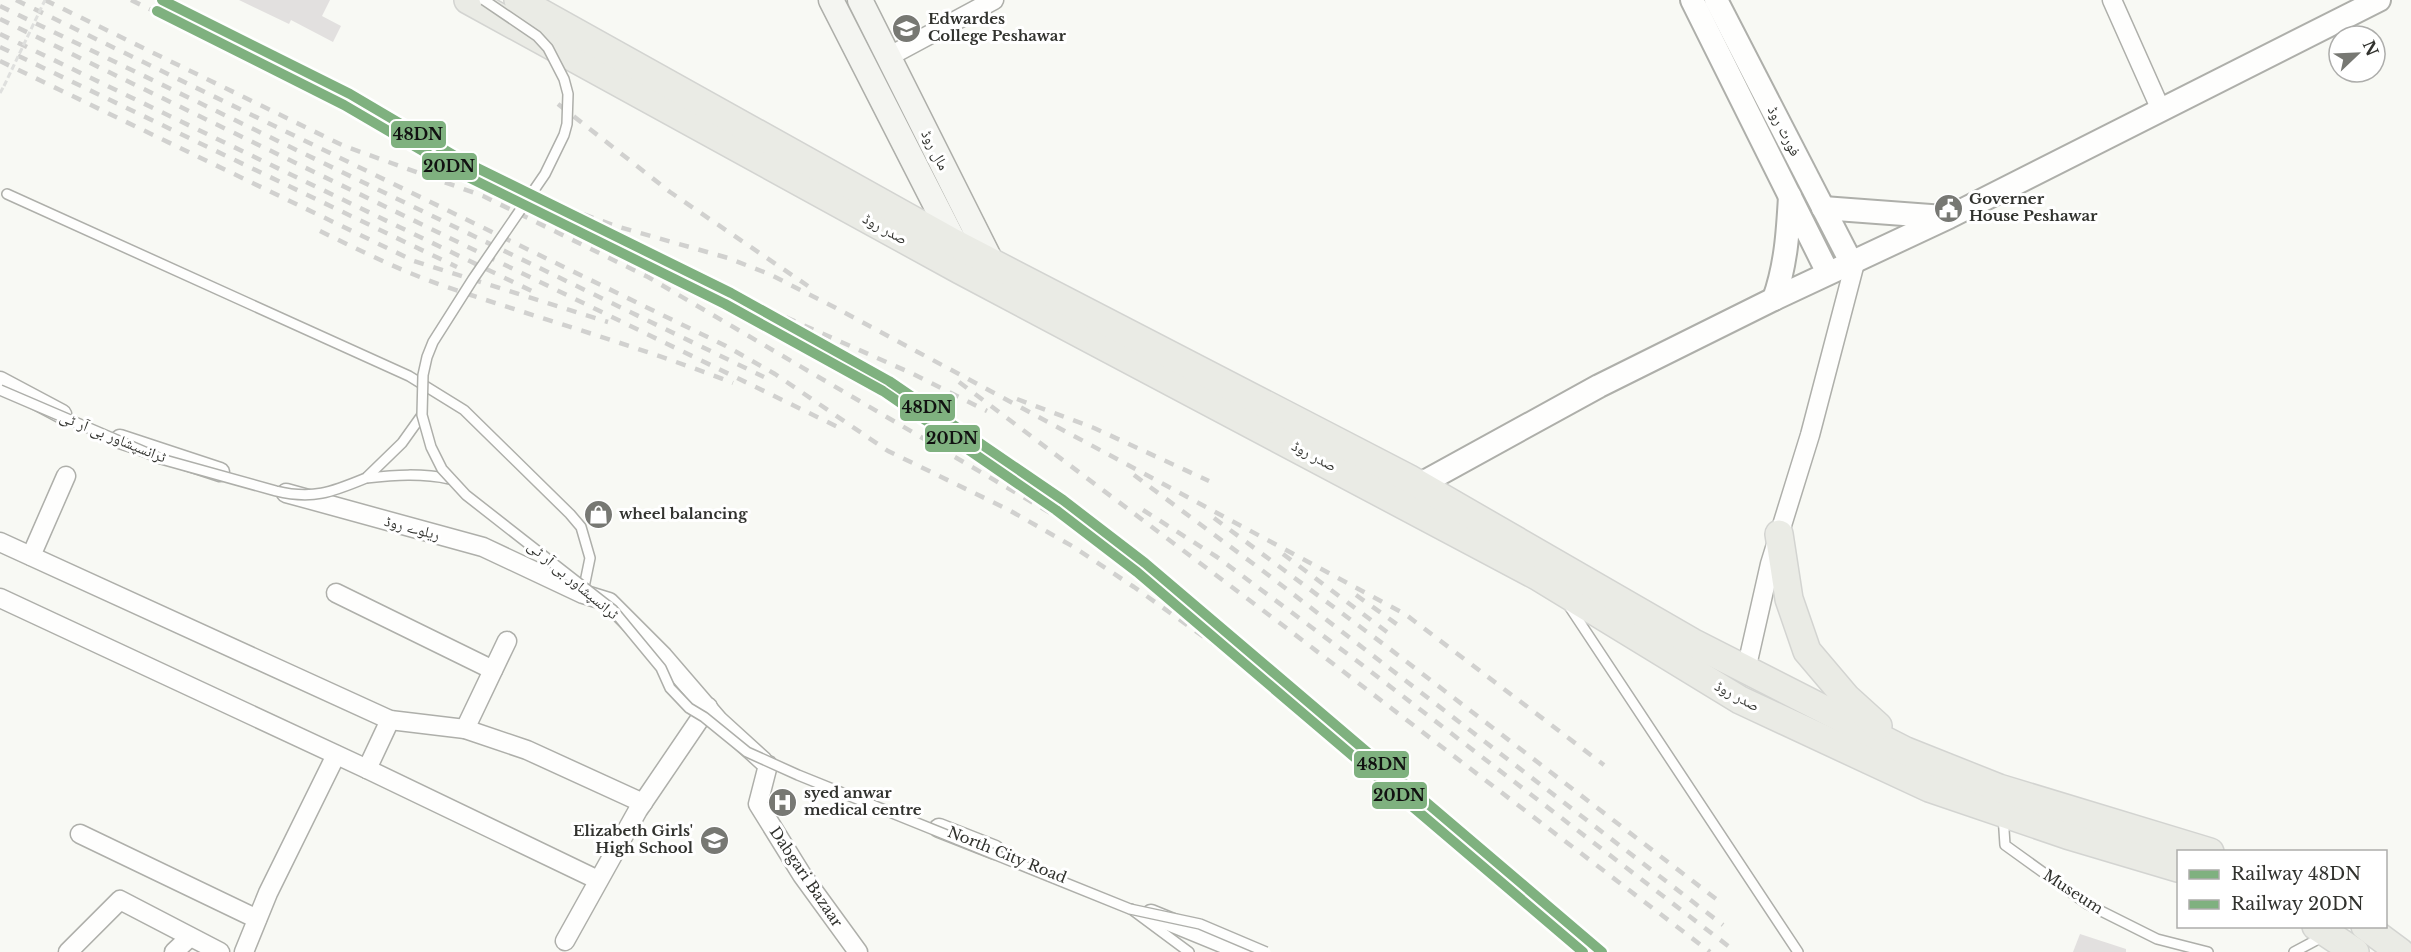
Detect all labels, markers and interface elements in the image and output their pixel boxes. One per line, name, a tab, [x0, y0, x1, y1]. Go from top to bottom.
place label: Edwardes College Peshawar	[928, 9, 1066, 45]
school or university icon: Edwardes College Peshawar	[891, 12, 923, 44]
north arrow	[2327, 24, 2387, 84]
text: N	[2359, 37, 2383, 59]
street label: فورٹ روڈ	[1764, 102, 1805, 159]
line badge: 48DN	[390, 120, 447, 149]
text: 48DN	[393, 124, 443, 144]
street label: مال روڈ	[916, 126, 954, 174]
line badge: 20DN	[421, 152, 478, 181]
text: 20DN	[423, 156, 475, 176]
place label: Governer House Peshawar	[1969, 189, 2098, 225]
public building icon: Governer House Peshawar	[1932, 192, 1964, 224]
street label: صدر روڈ	[860, 209, 911, 249]
line badge: 48DN	[899, 393, 956, 422]
text: 48DN	[902, 397, 952, 417]
street label: ٹرانسپشاور بی آر ٹی	[57, 407, 169, 467]
line badge: 20DN	[924, 424, 981, 453]
text: 20DN	[926, 428, 978, 448]
street label: صدر روڈ	[1289, 436, 1340, 475]
shop icon: wheel balancing	[582, 498, 614, 530]
place label: wheel balancing	[619, 504, 748, 523]
street label: ریلوے روڈ	[382, 511, 442, 544]
street label: ٹرانسپشاور بی آر ٹی	[523, 536, 623, 624]
street label: صدر روڈ	[1712, 676, 1763, 715]
line badge: 48DN	[1353, 750, 1410, 779]
text: 48DN	[1357, 754, 1407, 774]
line badge: 20DN	[1371, 781, 1428, 810]
place label: syed anwar medical centre	[804, 783, 922, 819]
text: 20DN	[1373, 785, 1425, 805]
hospital icon: syed anwar medical centre	[767, 786, 799, 818]
place label: Elizabeth Girls' High School	[573, 821, 694, 857]
street label: North City Road	[945, 822, 1069, 887]
street label: Dabgari Bazaar	[766, 823, 848, 931]
school or university icon: Elizabeth Girls' High School	[698, 824, 730, 856]
legend	[2177, 850, 2387, 928]
text: Railway 48DN	[2231, 863, 2361, 885]
street label: Museum	[2040, 865, 2107, 918]
text: Railway 20DN	[2231, 893, 2364, 915]

